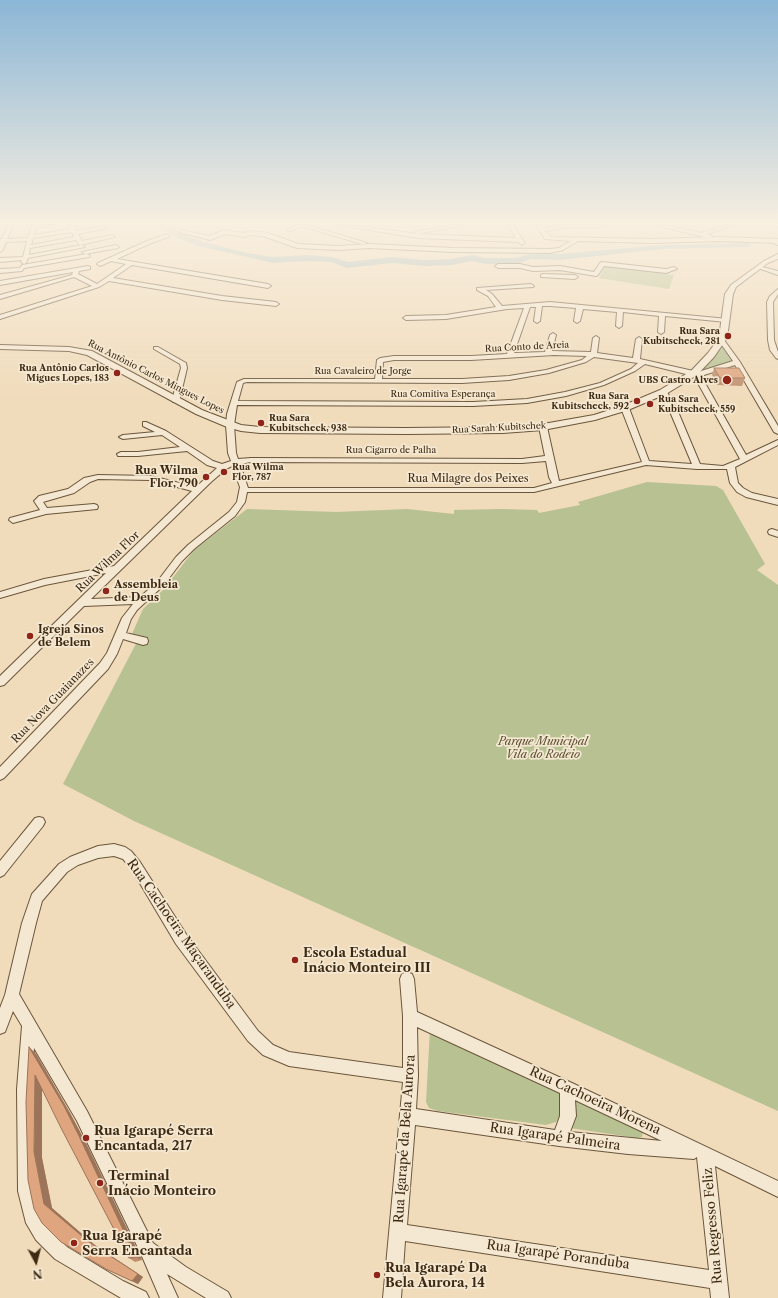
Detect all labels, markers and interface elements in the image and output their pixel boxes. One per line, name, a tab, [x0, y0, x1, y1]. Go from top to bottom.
place label: Rua Sara Kubitscheck, 281	[643, 326, 720, 347]
marker: Rua Sara Kubitscheck, 281	[723, 331, 733, 341]
street label: Rua Antônio Carlos Mingues Lopes	[86, 338, 226, 416]
street label: Rua Conto de Areia	[485, 339, 569, 355]
place label: Rua Antônio Carlos Migues Lopes, 183	[19, 363, 109, 384]
street label: Rua Cavaleiro de Jorge	[314, 366, 412, 376]
marker: Rua Antônio Carlos Migues Lopes, 183	[112, 368, 122, 378]
marker: UBS Castro Alves	[721, 374, 733, 386]
place label: UBS Castro Alves	[639, 375, 718, 385]
street label: Rua Comitiva Esperança	[391, 389, 495, 399]
place label: Rua Sara Kubitscheck, 592	[551, 391, 629, 412]
place label: Rua Sara Kubitscheck, 559	[658, 394, 735, 415]
marker: Rua Sara Kubitscheck, 592	[632, 396, 642, 406]
marker: Rua Sara Kubitscheck, 559	[645, 399, 655, 409]
place label: Rua Sara Kubitscheck, 938	[269, 413, 347, 434]
marker: Rua Sara Kubitscheck, 938	[256, 418, 266, 428]
street label: Rua Sarah Kubitschek	[452, 420, 546, 436]
street label: Rua Cigarro de Palha	[346, 445, 436, 455]
place label: Rua Wilma Flor, 787	[232, 462, 284, 483]
place label: Rua Wilma Flor, 790	[135, 464, 198, 490]
marker: Rua Wilma Flor, 787	[219, 467, 229, 477]
marker: Rua Wilma Flor, 790	[201, 472, 211, 482]
street label: Rua Milagre dos Peixes	[407, 472, 529, 486]
street label: Rua Wilma Flor	[74, 528, 142, 596]
place label: Assembleia de Deus	[114, 578, 178, 604]
marker: Assembleia de Deus	[101, 586, 111, 596]
place label: Igreja Sinos de Belem	[38, 623, 104, 649]
marker: Igreja Sinos de Belem	[25, 631, 35, 641]
street label: Rua Nova Guaianazes	[9, 656, 97, 746]
park label: Parque Municipal Vila do Rodeio	[498, 735, 588, 761]
street label: Rua Cachoeira Maçaranduba	[123, 856, 239, 1012]
place label: Escola Estadual Inácio Monteiro III	[303, 945, 431, 976]
marker: Escola Estadual Inácio Monteiro III	[290, 955, 300, 965]
street label: Rua Igarapé da Bela Aurora	[391, 1054, 419, 1224]
street label: Rua Cachoeira Morena	[527, 1064, 663, 1138]
street label: Rua Igarapé Palmeira	[489, 1120, 621, 1154]
place label: Rua Igarapé Serra Encantada, 217	[94, 1123, 213, 1154]
marker: Rua Igarapé Serra Encantada, 217	[81, 1133, 91, 1143]
street label: Rua Regresso Feliz	[700, 1167, 726, 1285]
place label: Terminal Inácio Monteiro	[108, 1168, 216, 1199]
marker: Terminal Inácio Monteiro	[95, 1178, 105, 1188]
place label: Rua Igarapé Serra Encantada	[82, 1228, 192, 1259]
street label: Rua Igarapé Poranduba	[485, 1237, 631, 1273]
marker: Rua Igarapé Serra Encantada	[69, 1238, 79, 1248]
north arrow	[16, 1242, 56, 1282]
place label: Rua Igarapé Da Bela Aurora, 14	[385, 1260, 487, 1291]
text: N	[32, 1266, 43, 1281]
marker: Rua Igarapé Da Bela Aurora, 14	[372, 1270, 382, 1280]

